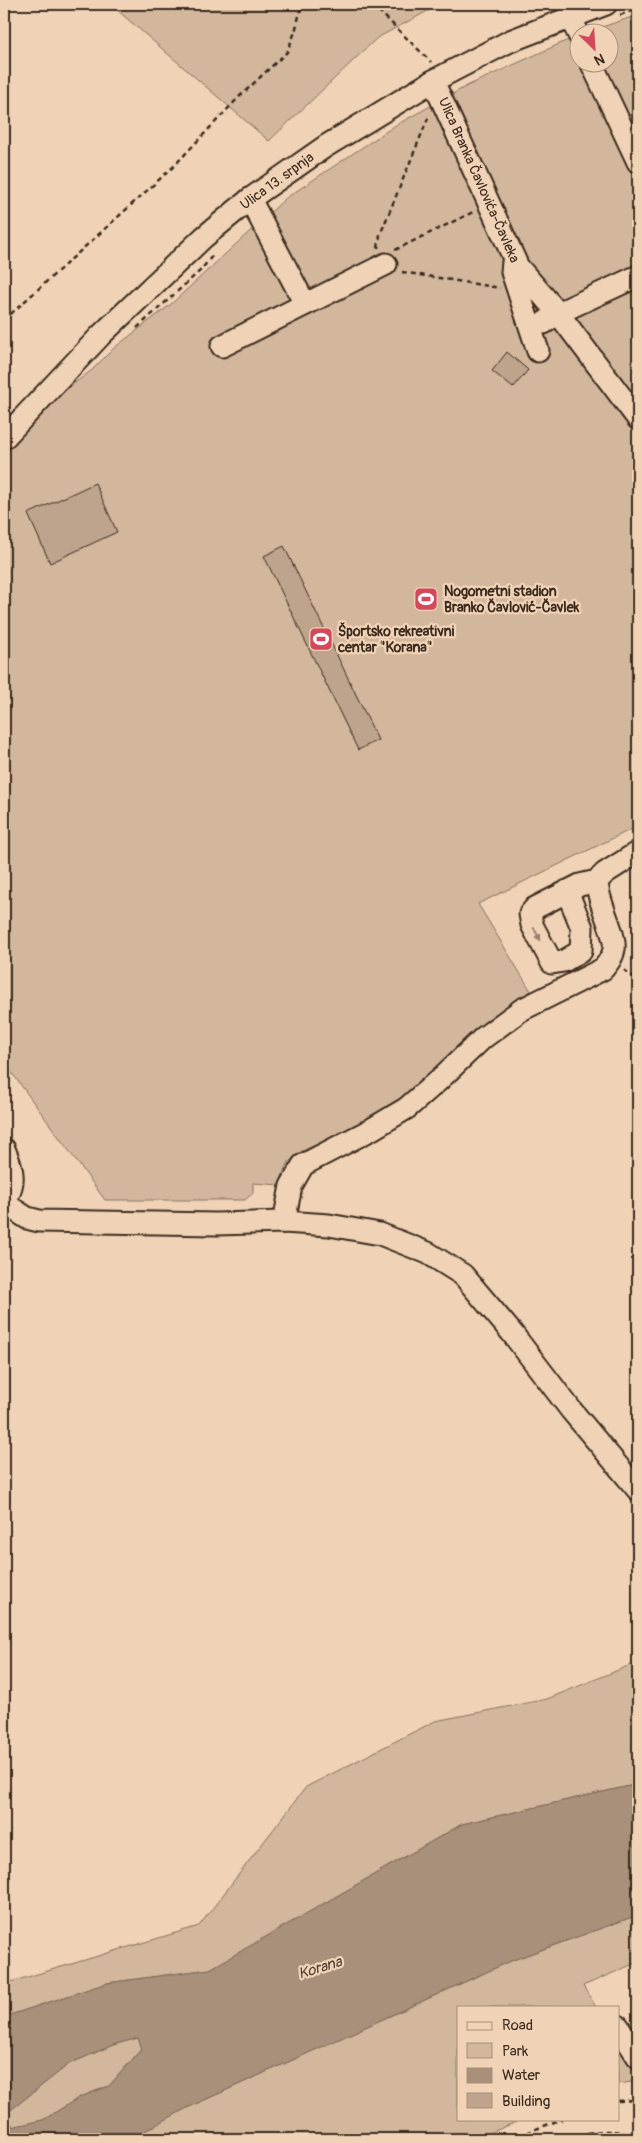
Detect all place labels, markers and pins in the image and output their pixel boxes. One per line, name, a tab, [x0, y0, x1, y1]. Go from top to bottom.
place label: Nogometni stadion Branko Čavlović-Čavlek	[444, 583, 580, 616]
sports icon: Nogometni stadion Branko Čavlović-Čavlek	[413, 586, 439, 612]
place label: Športsko rekreativni centar "Korana"	[337, 622, 455, 656]
sports icon: Športsko rekreativni centar "Korana"	[308, 626, 334, 652]

